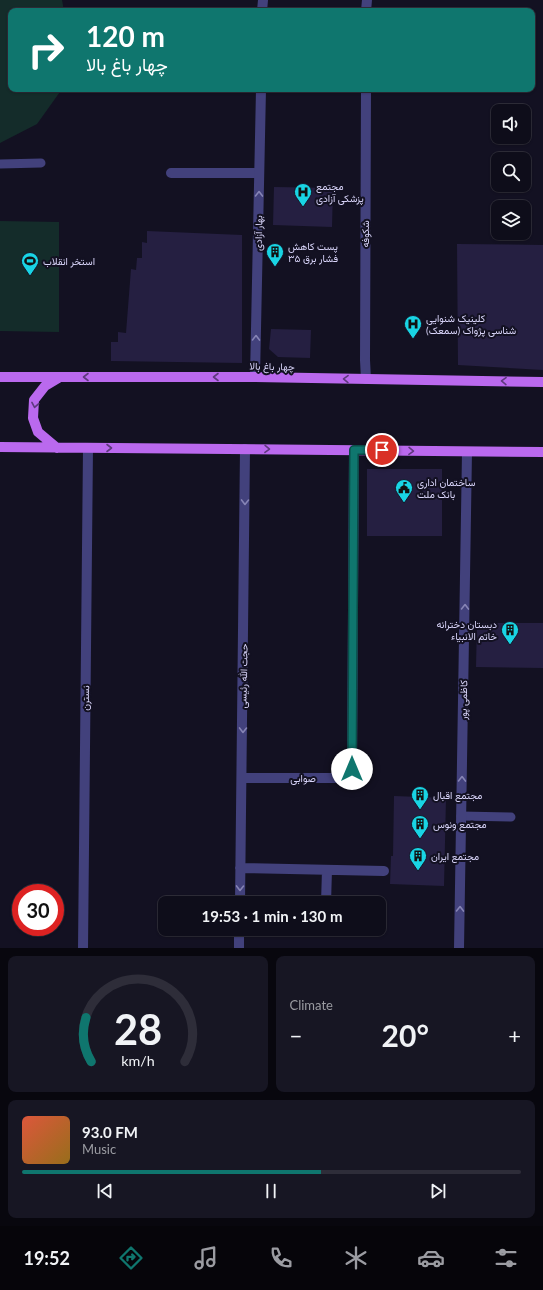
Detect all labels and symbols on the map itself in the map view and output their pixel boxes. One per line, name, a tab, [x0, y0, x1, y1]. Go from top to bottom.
place label: مجتمع پزشکی آزادی	[316, 180, 364, 206]
hospital icon: مجتمع پزشکی آزادی	[293, 182, 313, 207]
one-way arrow	[255, 191, 263, 197]
street label: بهار آزادی	[252, 215, 265, 251]
street label: شکوفه	[359, 220, 372, 248]
place label: پست کاهش فشار برق ۳۵	[288, 240, 339, 265]
building icon: پست کاهش فشار برق ۳۵	[265, 242, 285, 267]
sports icon: استخر انقلاب	[20, 251, 40, 276]
place label: استخر انقلاب	[43, 255, 95, 268]
place label: کلینیک شنوایی شناسی پژواک (سمعک)	[426, 312, 516, 338]
hospital icon: کلینیک شنوایی شناسی پژواک (سمعک)	[403, 314, 423, 339]
one-way arrow	[251, 335, 260, 341]
street label: چهار باغ بالا	[249, 360, 295, 374]
one-way arrow	[83, 373, 89, 381]
one-way arrow	[213, 373, 219, 381]
one-way arrow	[343, 375, 349, 383]
one-way arrow	[501, 377, 507, 385]
one-way arrow	[31, 401, 40, 408]
pin	[365, 433, 399, 467]
one-way arrow	[106, 444, 112, 452]
one-way arrow	[264, 445, 270, 453]
one-way arrow	[408, 447, 414, 455]
place label: ساختمان اداری بانک ملت	[417, 476, 475, 501]
public building icon: ساختمان اداری بانک ملت	[394, 478, 414, 503]
one-way arrow	[241, 499, 249, 505]
one-way arrow	[460, 604, 469, 610]
place label: دبستان دخترانه خاتم الانبیاء	[436, 618, 497, 643]
building icon: دبستان دخترانه خاتم الانبیاء	[500, 620, 520, 645]
street label: حجت الله رئیسی	[236, 643, 251, 709]
street label: کاظمی پور	[457, 679, 471, 721]
street label: نسترن	[79, 685, 92, 711]
one-way arrow	[239, 727, 247, 733]
position arrow	[331, 748, 373, 790]
street label: صوابی	[290, 772, 316, 785]
one-way arrow	[458, 776, 466, 782]
building icon: مجتمع اقبال	[410, 785, 430, 810]
place label: مجتمع اقبال	[433, 789, 482, 802]
building icon: مجتمع ونوس	[410, 814, 430, 839]
place label: مجتمع ونوس	[433, 818, 487, 831]
building icon: مجتمع ایران	[408, 846, 428, 871]
place label: مجتمع ایران	[431, 850, 479, 863]
speed limit sign: 30	[12, 884, 64, 936]
one-way arrow	[236, 885, 244, 891]
one-way arrow	[456, 906, 464, 912]

